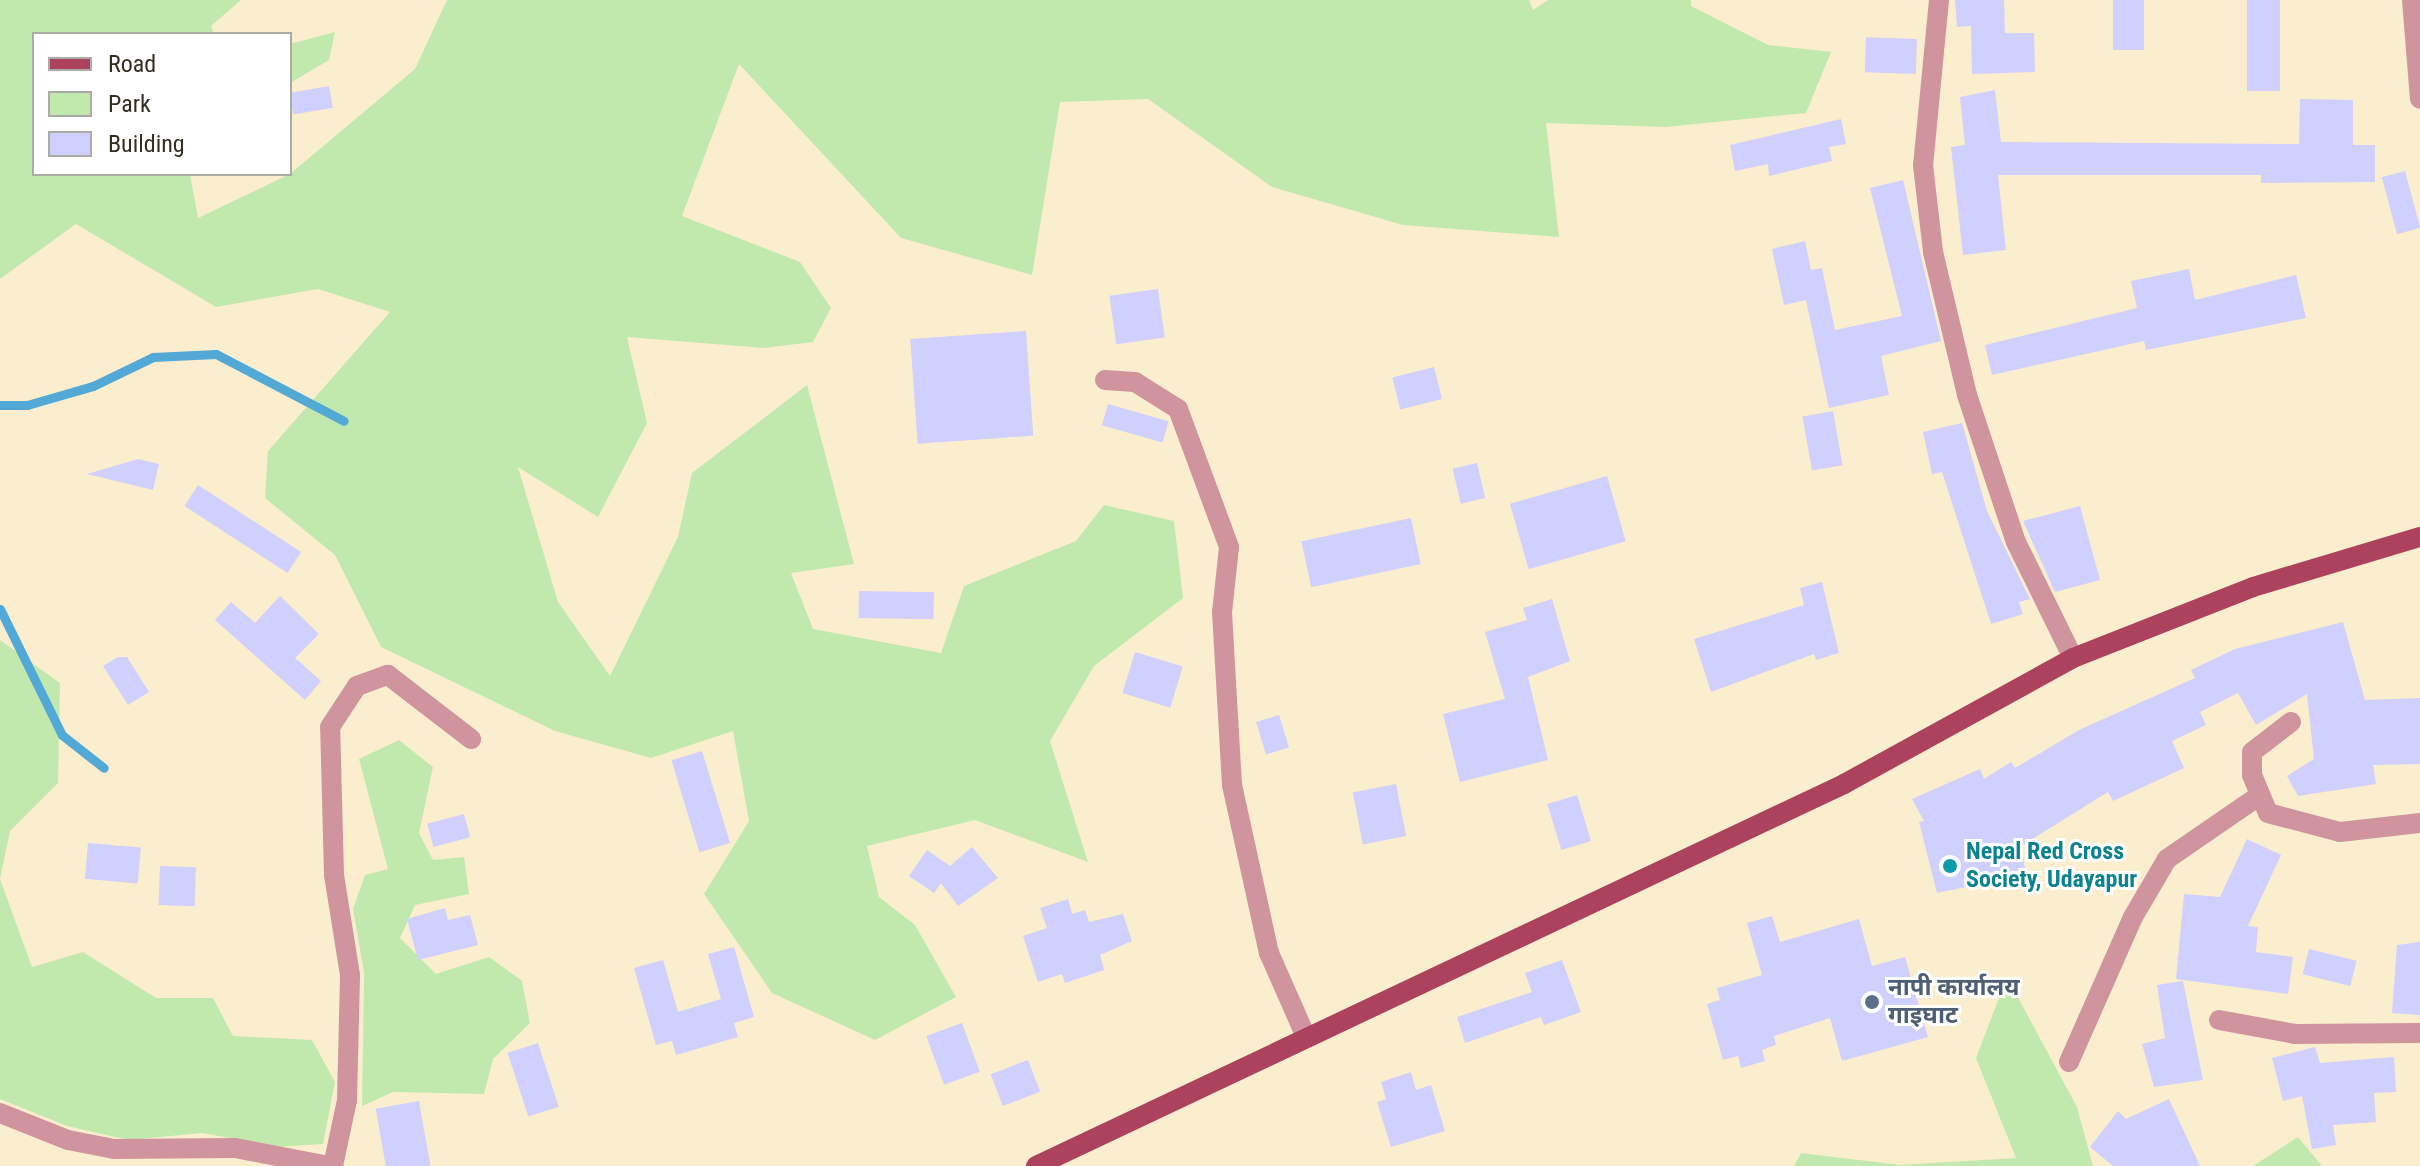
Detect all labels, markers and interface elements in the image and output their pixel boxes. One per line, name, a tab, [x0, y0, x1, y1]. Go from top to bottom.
legend	[32, 32, 292, 176]
text: Road	[108, 50, 156, 78]
text: Park	[108, 90, 151, 118]
text: Building	[108, 130, 185, 158]
place label: Nepal Red Cross Society, Udayapur	[1966, 838, 2137, 894]
marker: Nepal Red Cross Society, Udayapur	[1941, 857, 1959, 875]
place label: नापी कार्यालय गाइघाट	[1888, 974, 2019, 1030]
marker: नापी कार्यालय गाइघाट	[1863, 993, 1881, 1011]

